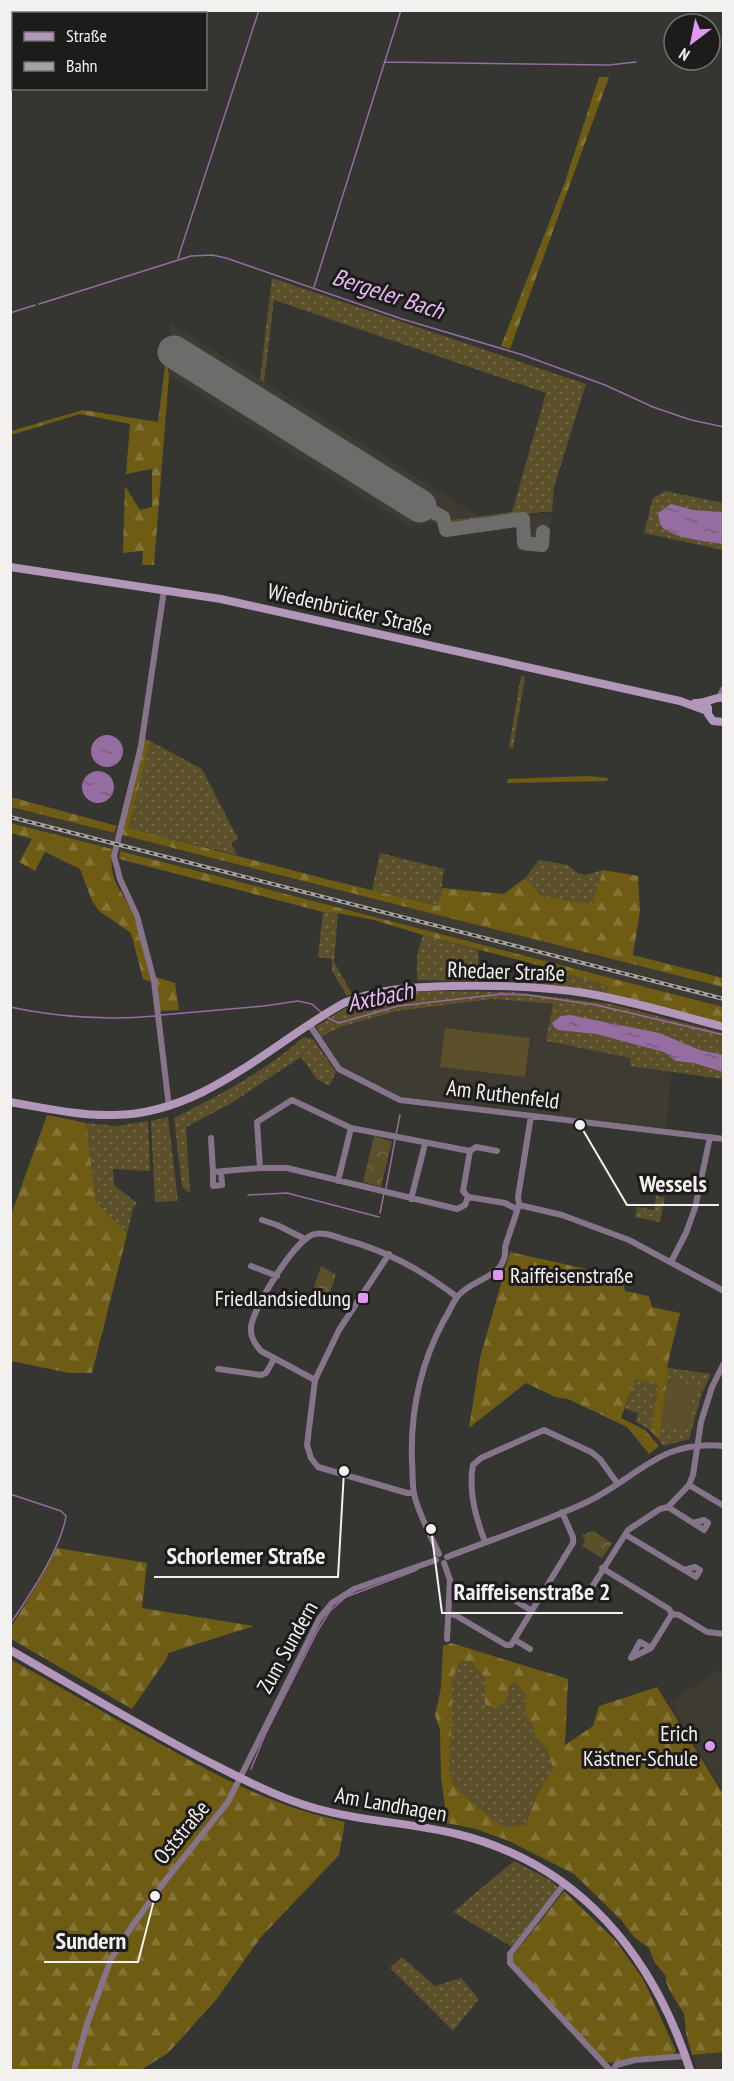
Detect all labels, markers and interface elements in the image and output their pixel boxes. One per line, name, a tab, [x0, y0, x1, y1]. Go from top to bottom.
legend	[12, 12, 207, 90]
north arrow	[662, 12, 722, 72]
text: Straße	[66, 24, 107, 47]
text: N	[675, 44, 693, 65]
text: Bahn	[66, 54, 98, 77]
water label: Bergeler Bach	[329, 261, 449, 327]
street label: Wiedenbrücker Straße	[265, 576, 435, 642]
street label: Rhedaer Straße	[447, 955, 565, 987]
water label: Axtbach	[344, 974, 417, 1019]
street label: Am Ruthenfeld	[445, 1073, 561, 1115]
callout: Wessels	[627, 1163, 719, 1205]
text: Wessels	[638, 1168, 707, 1199]
place label: Raiffeisenstraße	[510, 1261, 633, 1289]
marker: Raiffeisenstraße	[491, 1268, 505, 1282]
place label: Friedlandsiedlung	[215, 1284, 351, 1312]
marker: Friedlandsiedlung	[356, 1291, 370, 1305]
callout: Schorlemer Straße	[154, 1535, 338, 1577]
text: Schorlemer Straße	[166, 1540, 326, 1571]
callout: Raiffeisenstraße 2	[442, 1571, 623, 1613]
text: Raiffeisenstraße 2	[453, 1576, 611, 1607]
street label: Zum Sundern	[250, 1596, 324, 1698]
place label: Erich Kästner-Schule	[583, 1719, 698, 1772]
marker: Erich Kästner-Schule	[703, 1739, 717, 1753]
street label: Am Landhagen	[333, 1780, 449, 1828]
street label: Oststraße	[147, 1795, 215, 1869]
callout: Sundern	[44, 1920, 138, 1962]
text: Sundern	[56, 1925, 126, 1956]

